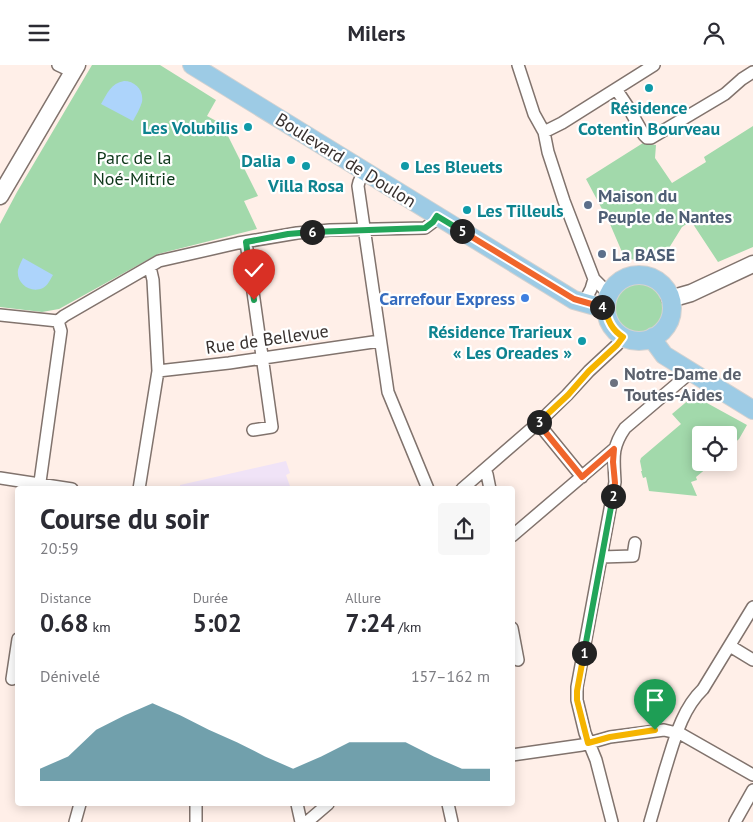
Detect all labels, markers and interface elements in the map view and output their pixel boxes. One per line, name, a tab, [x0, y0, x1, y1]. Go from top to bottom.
icon: menu	[25, 19, 53, 47]
text: Milers	[347, 19, 406, 47]
icon: person	[700, 19, 728, 47]
marker: Résidence Cotentin Bourveau	[643, 82, 655, 94]
place label: Résidence Cotentin Bourveau	[578, 96, 720, 140]
street label: Boulevard de Doulon	[271, 107, 421, 213]
place label: Les Volubilis	[142, 116, 238, 139]
marker: Les Volubilis	[242, 121, 254, 133]
park label: Parc de la Noé-Mitrie	[93, 146, 175, 190]
place label: Dalia	[241, 149, 281, 172]
marker: Dalia	[285, 154, 297, 166]
place label: Les Bleuets	[415, 155, 503, 178]
marker: Villa Rosa	[300, 160, 312, 172]
marker: Les Bleuets	[399, 160, 411, 172]
place label: Villa Rosa	[267, 174, 344, 197]
place label: Maison du Peuple de Nantes	[598, 184, 732, 228]
place label: Les Tilleuls	[477, 199, 564, 222]
marker: Maison du Peuple de Nantes	[582, 199, 594, 211]
marker: Les Tilleuls	[461, 204, 473, 216]
pin: 6	[300, 219, 324, 245]
pin: 5	[450, 219, 474, 243]
text: 5	[459, 222, 466, 240]
text: 6	[309, 223, 316, 241]
place label: La BASE	[612, 243, 675, 266]
marker: La BASE	[596, 248, 608, 260]
pin	[233, 249, 275, 300]
icon: check	[240, 256, 268, 284]
place label: Carrefour Express	[379, 287, 515, 310]
marker: Carrefour Express	[519, 292, 531, 304]
pin: 4	[590, 295, 614, 319]
text: 4	[599, 298, 606, 316]
street label: Rue de Bellevue	[204, 319, 330, 359]
place label: Résidence Trarieux « Les Oreades »	[428, 320, 573, 364]
marker: Résidence Trarieux « Les Oreades »	[576, 335, 588, 347]
place label: Notre-Dame de Toutes-Aides	[624, 362, 741, 406]
marker: Notre-Dame de Toutes-Aides	[608, 377, 620, 389]
pin: 3	[526, 409, 552, 435]
text: 3	[536, 413, 543, 431]
map controls	[692, 426, 737, 471]
button: locate	[692, 426, 737, 471]
pin: 2	[600, 483, 626, 509]
text: 2	[610, 487, 617, 505]
text: Course du soir	[40, 500, 209, 537]
button: share	[438, 503, 490, 555]
text: 20:59	[40, 538, 78, 558]
text: Distance	[40, 589, 91, 607]
text: Durée	[193, 589, 228, 607]
text: Allure	[345, 589, 381, 607]
text: 0.68	[40, 607, 89, 639]
text: 5:02	[193, 607, 242, 639]
text: 7:24	[345, 607, 395, 639]
text: km	[89, 618, 111, 636]
text: /km	[395, 618, 421, 636]
pin: 1	[572, 641, 596, 665]
text: 1	[581, 644, 588, 662]
text: Dénivelé	[40, 666, 100, 686]
text: 157–162 m	[411, 666, 490, 686]
pin	[634, 679, 676, 730]
icon: arrive	[641, 686, 669, 714]

